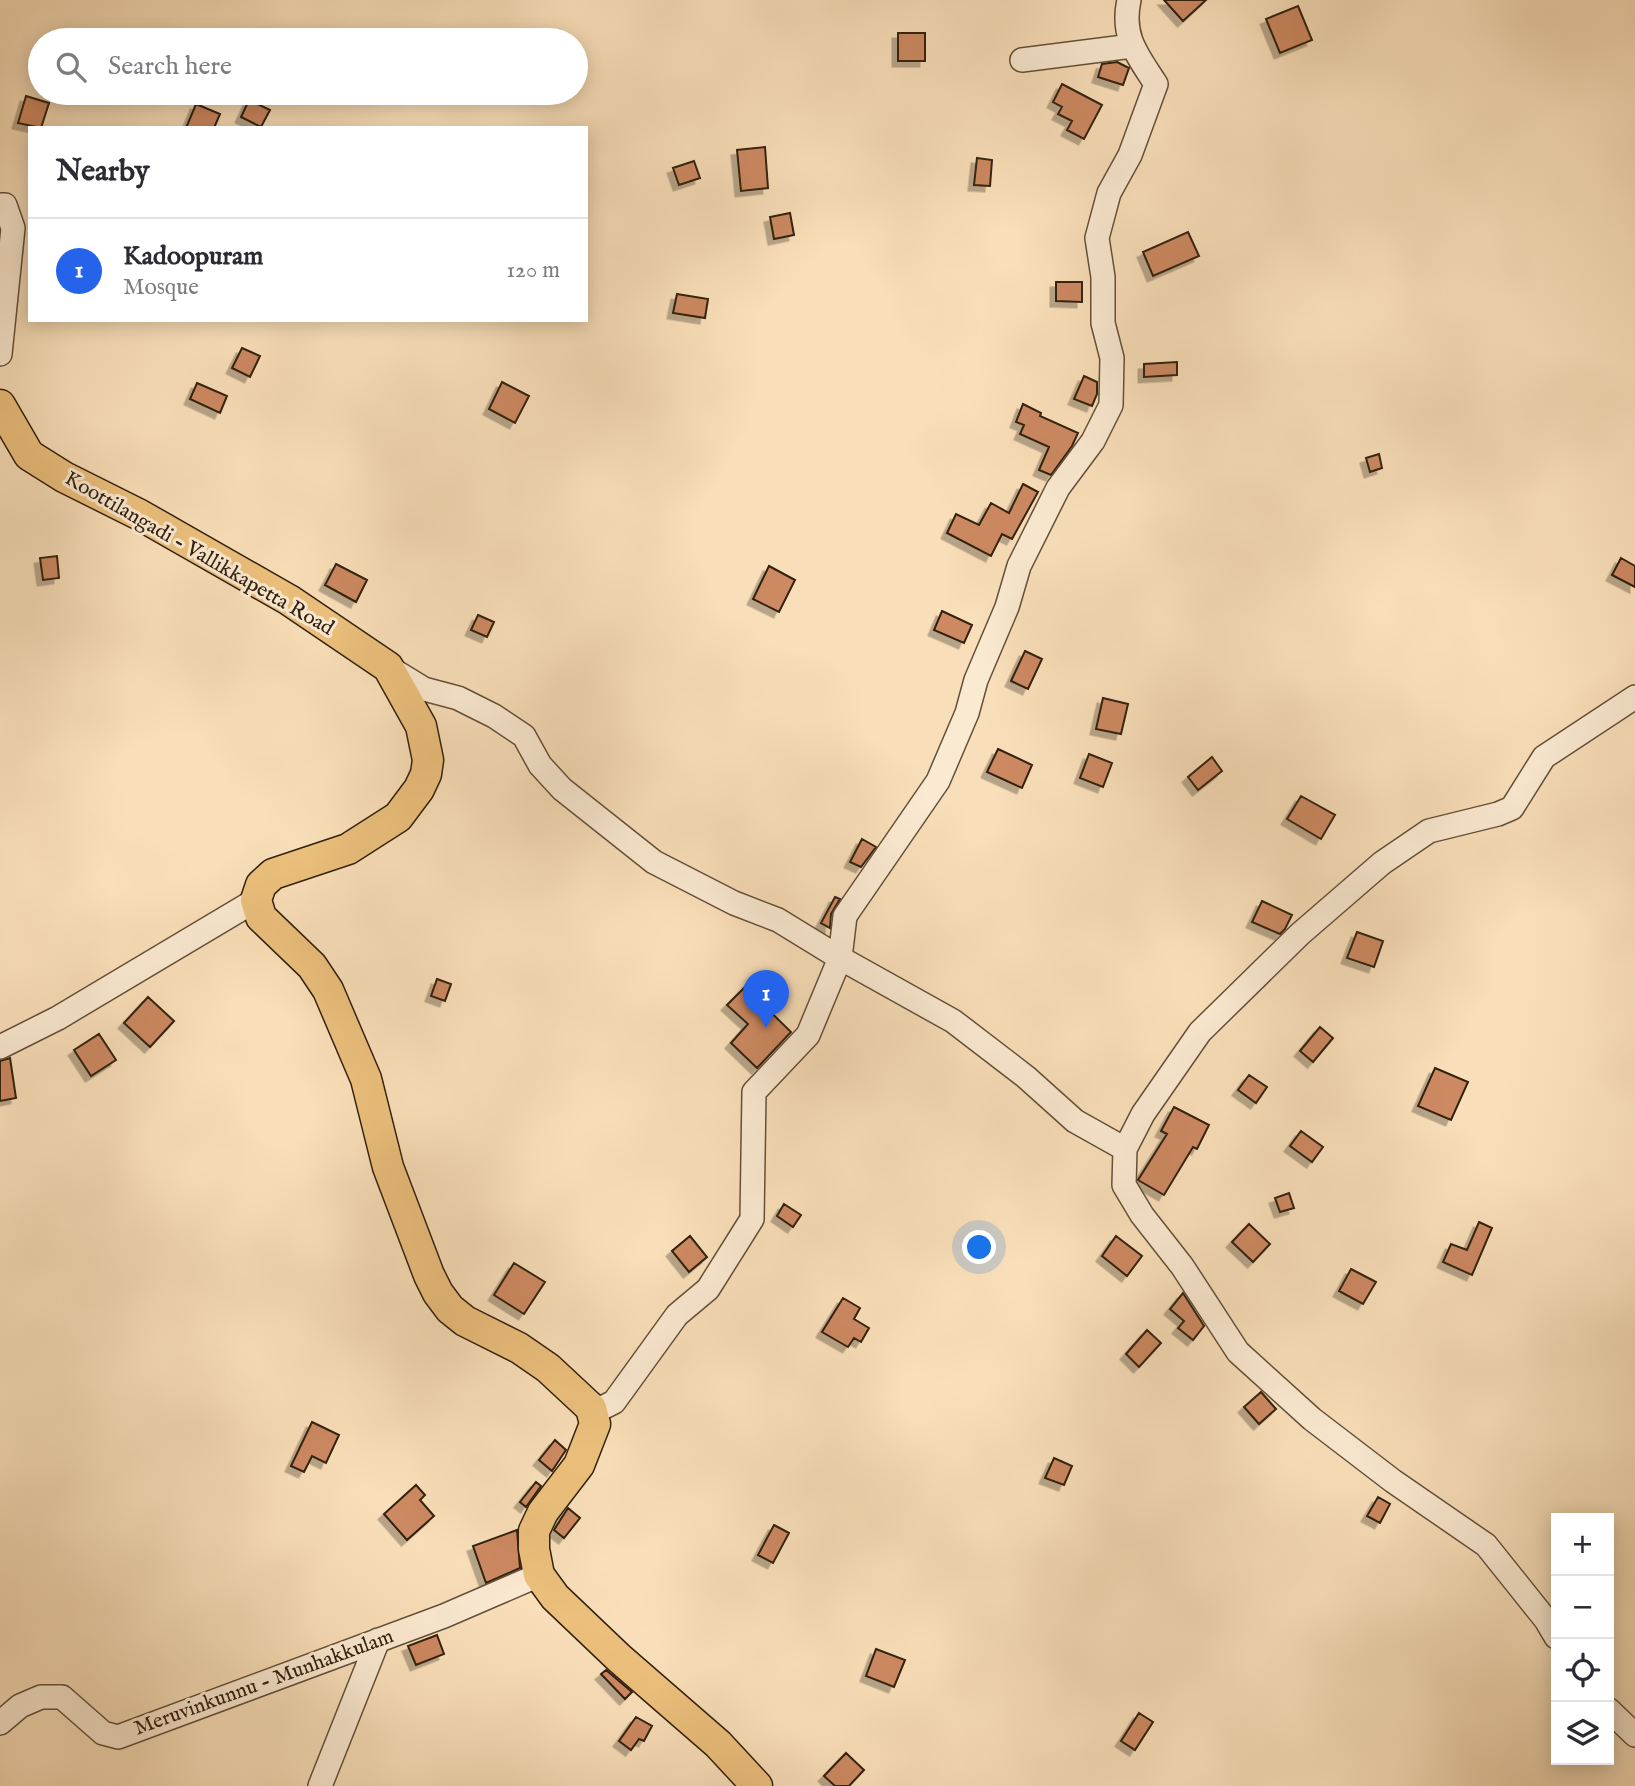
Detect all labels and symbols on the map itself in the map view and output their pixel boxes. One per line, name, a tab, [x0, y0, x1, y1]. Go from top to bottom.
street label: Koottilangadi - Vallikkapetta Road	[59, 466, 339, 643]
pin: 1	[743, 970, 789, 1028]
your location	[962, 1230, 996, 1264]
street label: Meruvinkunnu - Munhakkulam	[130, 1623, 398, 1743]

